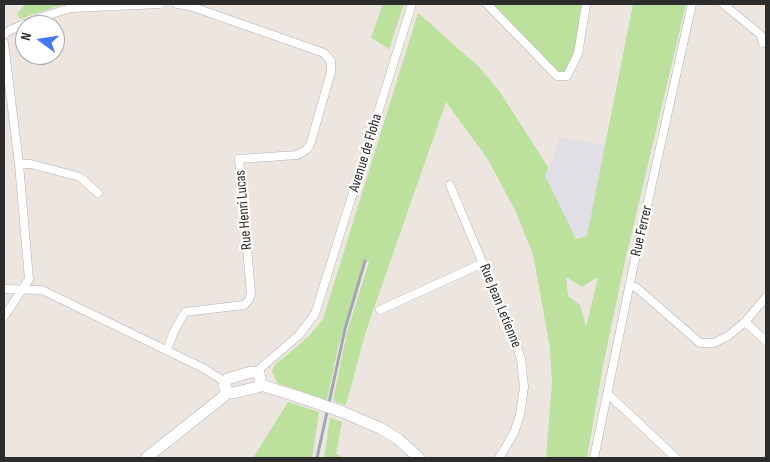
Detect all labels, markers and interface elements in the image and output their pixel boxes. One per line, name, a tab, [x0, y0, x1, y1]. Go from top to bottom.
north arrow	[15, 15, 65, 65]
text: N	[17, 31, 35, 42]
street label: Avenue de Floha	[346, 112, 386, 194]
street label: Rue Henri Lucas	[232, 169, 256, 251]
street label: Rue Ferrer	[627, 204, 657, 258]
street label: Rue Jean Letienne	[475, 261, 525, 351]

